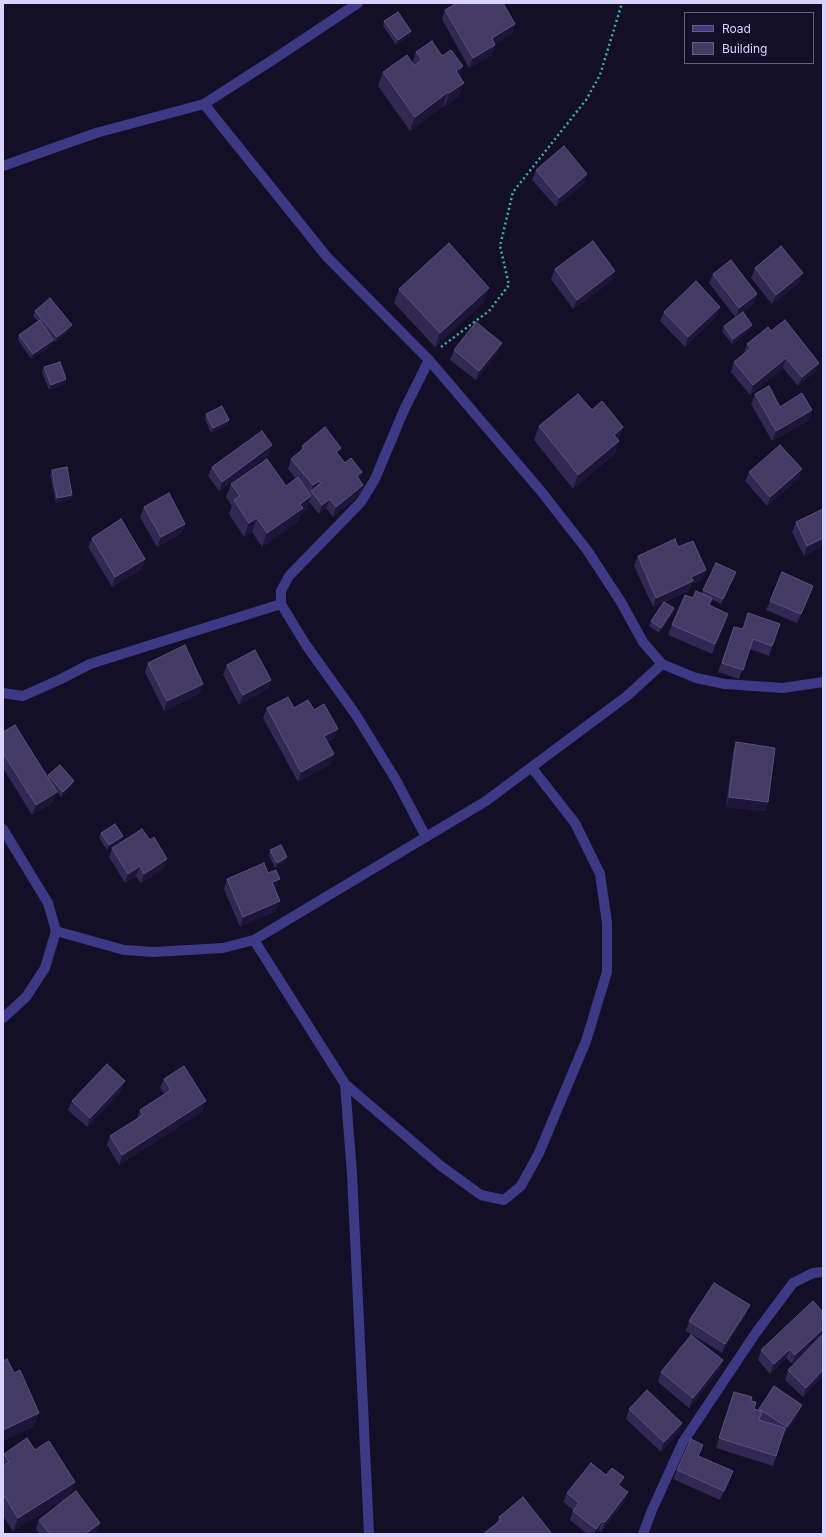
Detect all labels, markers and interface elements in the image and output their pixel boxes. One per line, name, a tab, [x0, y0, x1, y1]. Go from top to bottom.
legend	[684, 12, 814, 64]
text: Road	[722, 21, 751, 36]
text: Building	[722, 41, 767, 56]

